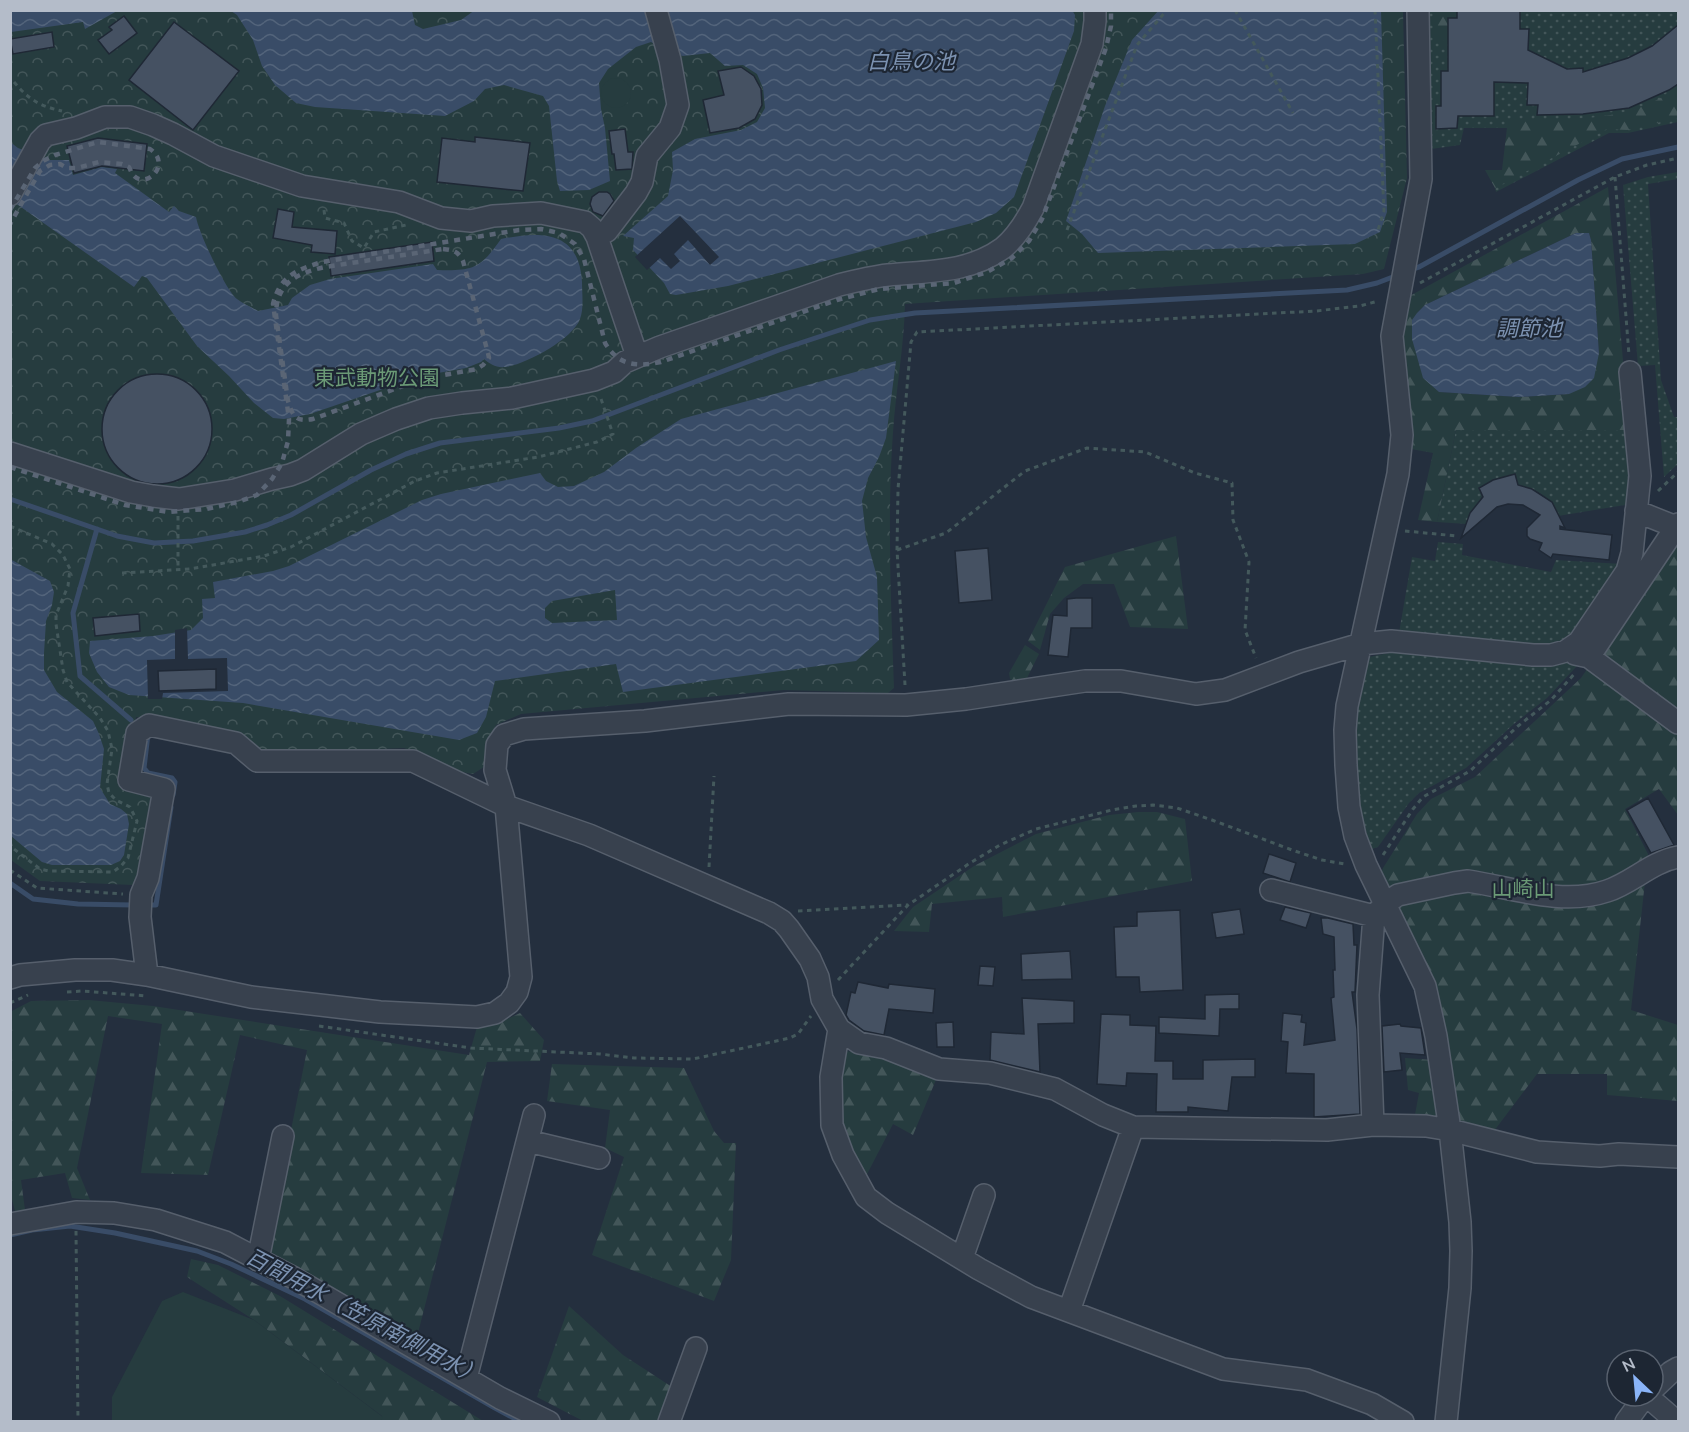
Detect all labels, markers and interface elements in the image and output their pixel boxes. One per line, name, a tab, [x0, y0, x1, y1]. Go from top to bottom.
water label: 白鳥の池	[867, 47, 957, 77]
water label: 調節池	[1496, 314, 1564, 344]
park label: 東武動物公園	[314, 364, 440, 392]
park label: 山崎山	[1492, 875, 1555, 903]
water label: 百間用水（笠原南側用水）	[240, 1242, 488, 1392]
north arrow	[1605, 1348, 1665, 1408]
text: N	[1619, 1353, 1639, 1378]

